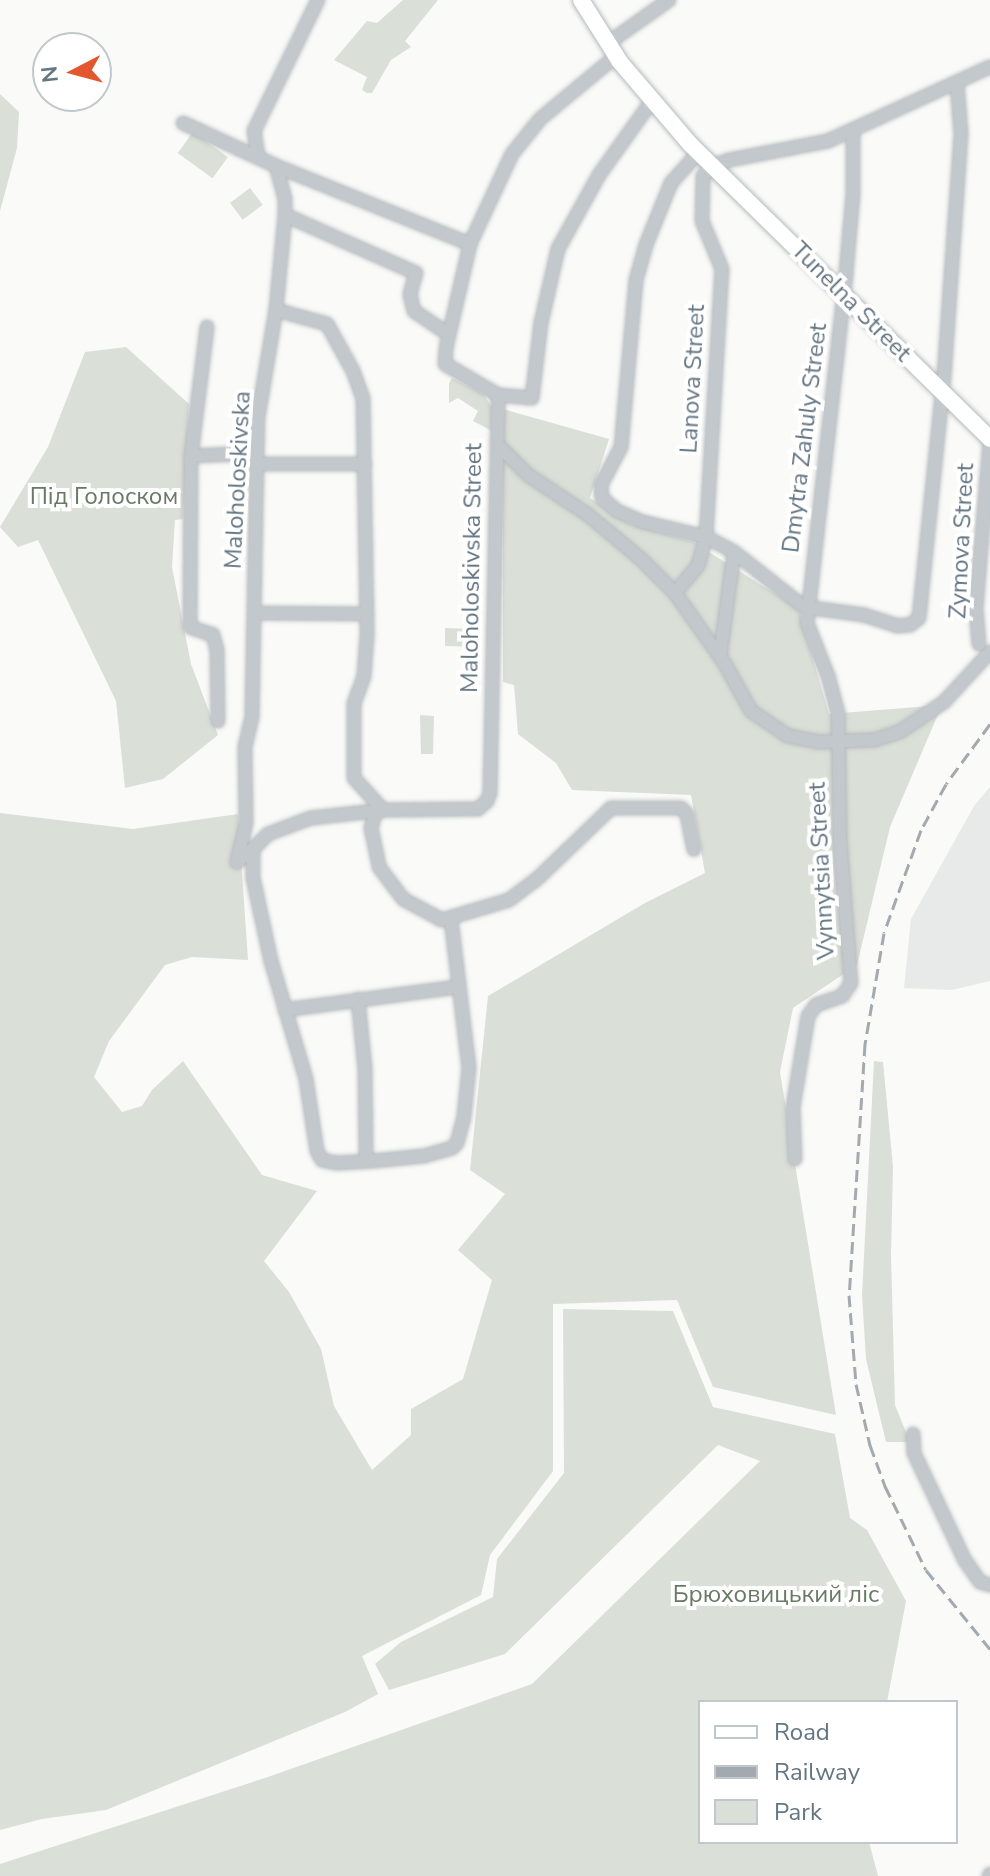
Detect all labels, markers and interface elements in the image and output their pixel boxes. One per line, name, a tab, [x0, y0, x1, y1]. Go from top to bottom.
north arrow	[32, 32, 112, 112]
text: N	[34, 65, 66, 84]
street label: Tunelna Street	[785, 236, 917, 368]
street label: Lanova Street	[675, 304, 711, 454]
street label: Dmytra Zahuly Street	[777, 322, 833, 554]
street label: Maloholoskivska	[219, 390, 257, 570]
street label: Maloholoskivska Street	[455, 443, 489, 693]
street label: Zymova Street	[944, 462, 980, 620]
park label: Під Голоском	[30, 483, 178, 511]
street label: Vynnytsia Street	[803, 781, 841, 961]
park label: Брюховицький ліс	[673, 1581, 879, 1609]
legend	[698, 1700, 958, 1844]
text: Road	[774, 1716, 830, 1748]
text: Railway	[774, 1756, 860, 1788]
text: Park	[774, 1796, 822, 1828]

